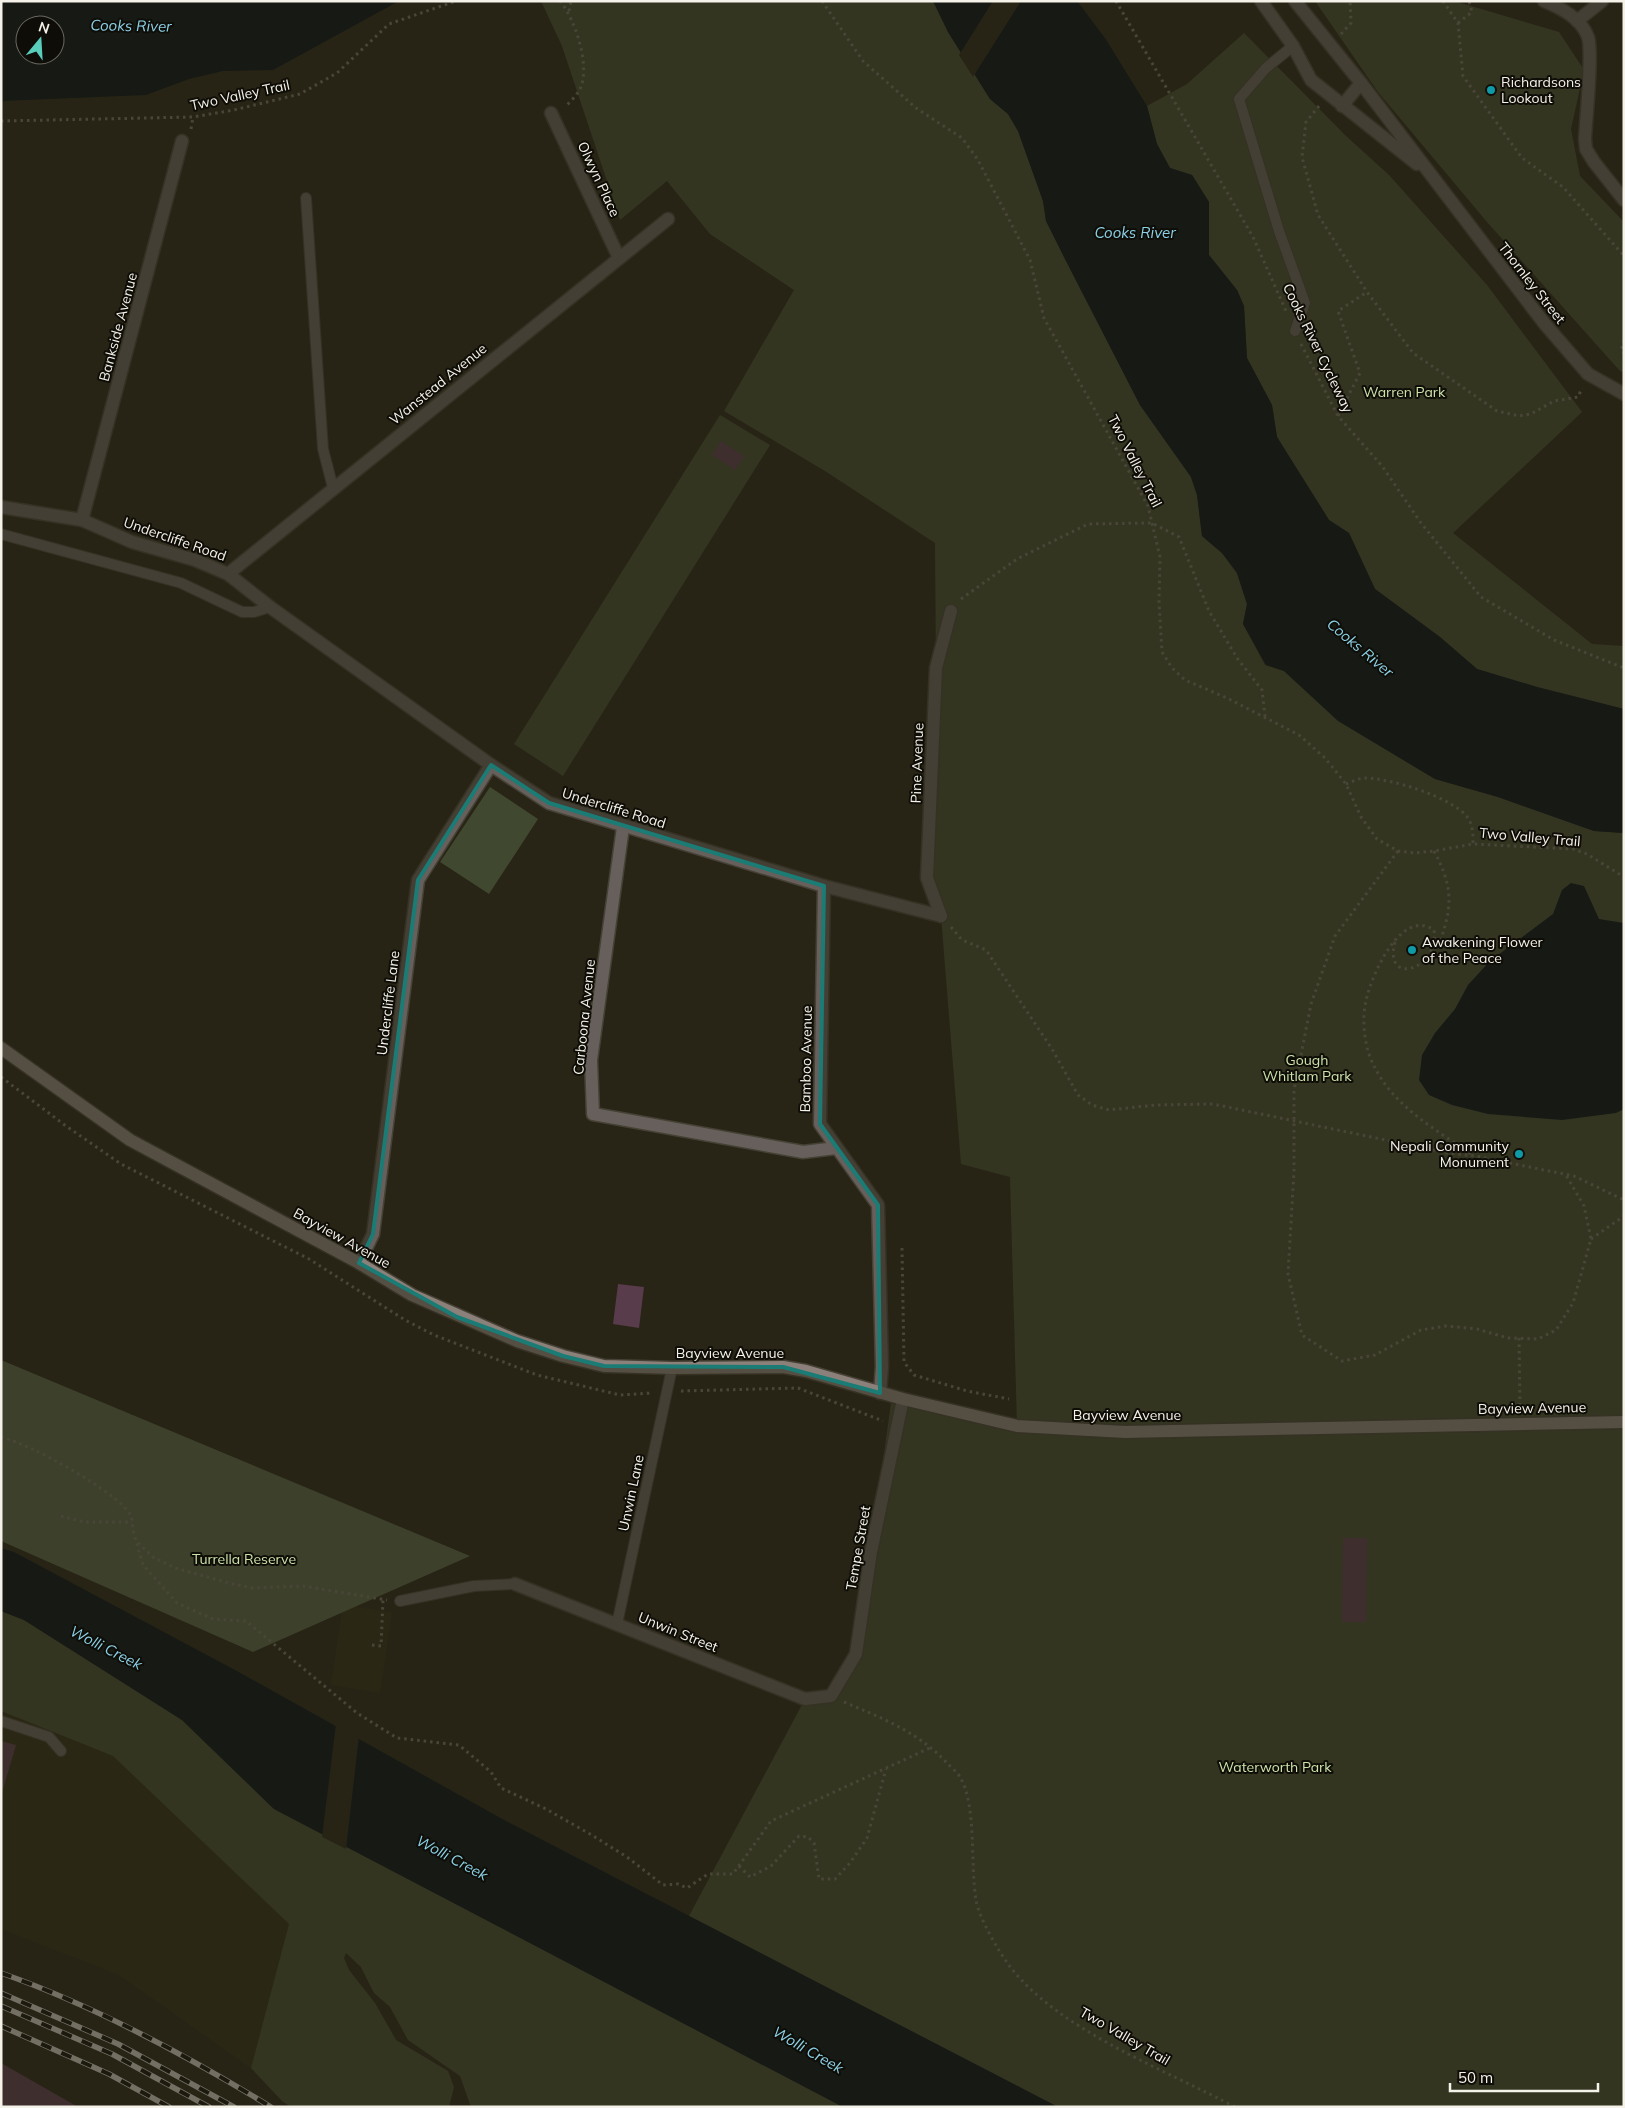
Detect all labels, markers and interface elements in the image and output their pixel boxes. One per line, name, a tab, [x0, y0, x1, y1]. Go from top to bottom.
north arrow	[15, 15, 65, 65]
water label: Cooks River	[90, 15, 172, 36]
text: N	[36, 17, 52, 38]
place label: Richardsons Lookout	[1501, 73, 1581, 107]
street label: Two Valley Trail	[189, 76, 291, 114]
marker: Richardsons Lookout	[1485, 84, 1497, 96]
street label: Olwyn Place	[574, 138, 624, 220]
water label: Cooks River	[1094, 223, 1176, 242]
street label: Thornley Street	[1495, 239, 1570, 327]
street label: Bankside Avenue	[95, 271, 141, 383]
street label: Cooks River Cycleway	[1279, 280, 1357, 416]
street label: Wanstead Avenue	[386, 339, 490, 429]
park label: Warren Park	[1363, 383, 1446, 401]
street label: Two Valley Trail	[1104, 412, 1166, 510]
street label: Undercliffe Road	[121, 513, 229, 565]
water label: Cooks River	[1323, 614, 1398, 681]
street label: Pine Avenue	[907, 722, 927, 804]
street label: Undercliffe Road	[560, 784, 668, 832]
street label: Two Valley Trail	[1479, 824, 1581, 850]
place label: Awakening Flower of the Peace	[1422, 933, 1544, 967]
marker: Awakening Flower of the Peace	[1406, 944, 1418, 956]
street label: Undercliffe Lane	[373, 950, 403, 1056]
street label: Carboona Avenue	[569, 958, 599, 1076]
street label: Bamboo Avenue	[796, 1005, 816, 1113]
park label: Gough Whitlam Park	[1262, 1051, 1352, 1085]
place label: Nepali Community Monument	[1390, 1137, 1510, 1171]
marker: Nepali Community Monument	[1513, 1148, 1525, 1160]
street label: Bayview Avenue	[290, 1204, 394, 1272]
street label: Bayview Avenue	[676, 1344, 784, 1362]
street label: Bayview Avenue	[1478, 1398, 1586, 1418]
street label: Bayview Avenue	[1073, 1406, 1181, 1424]
street label: Unwin Lane	[614, 1453, 648, 1533]
street label: Tempe Street	[842, 1504, 874, 1592]
park label: Turrella Reserve	[192, 1550, 296, 1568]
street label: Unwin Street	[635, 1608, 721, 1656]
water label: Wolli Creek	[67, 1621, 147, 1674]
park label: Waterworth Park	[1219, 1758, 1332, 1776]
water label: Wolli Creek	[413, 1831, 493, 1885]
street label: Two Valley Trail	[1077, 2003, 1173, 2069]
water label: Wolli Creek	[769, 2022, 848, 2078]
scale bar	[1450, 2060, 1598, 2092]
text: 50 m	[1458, 2068, 1493, 2087]

